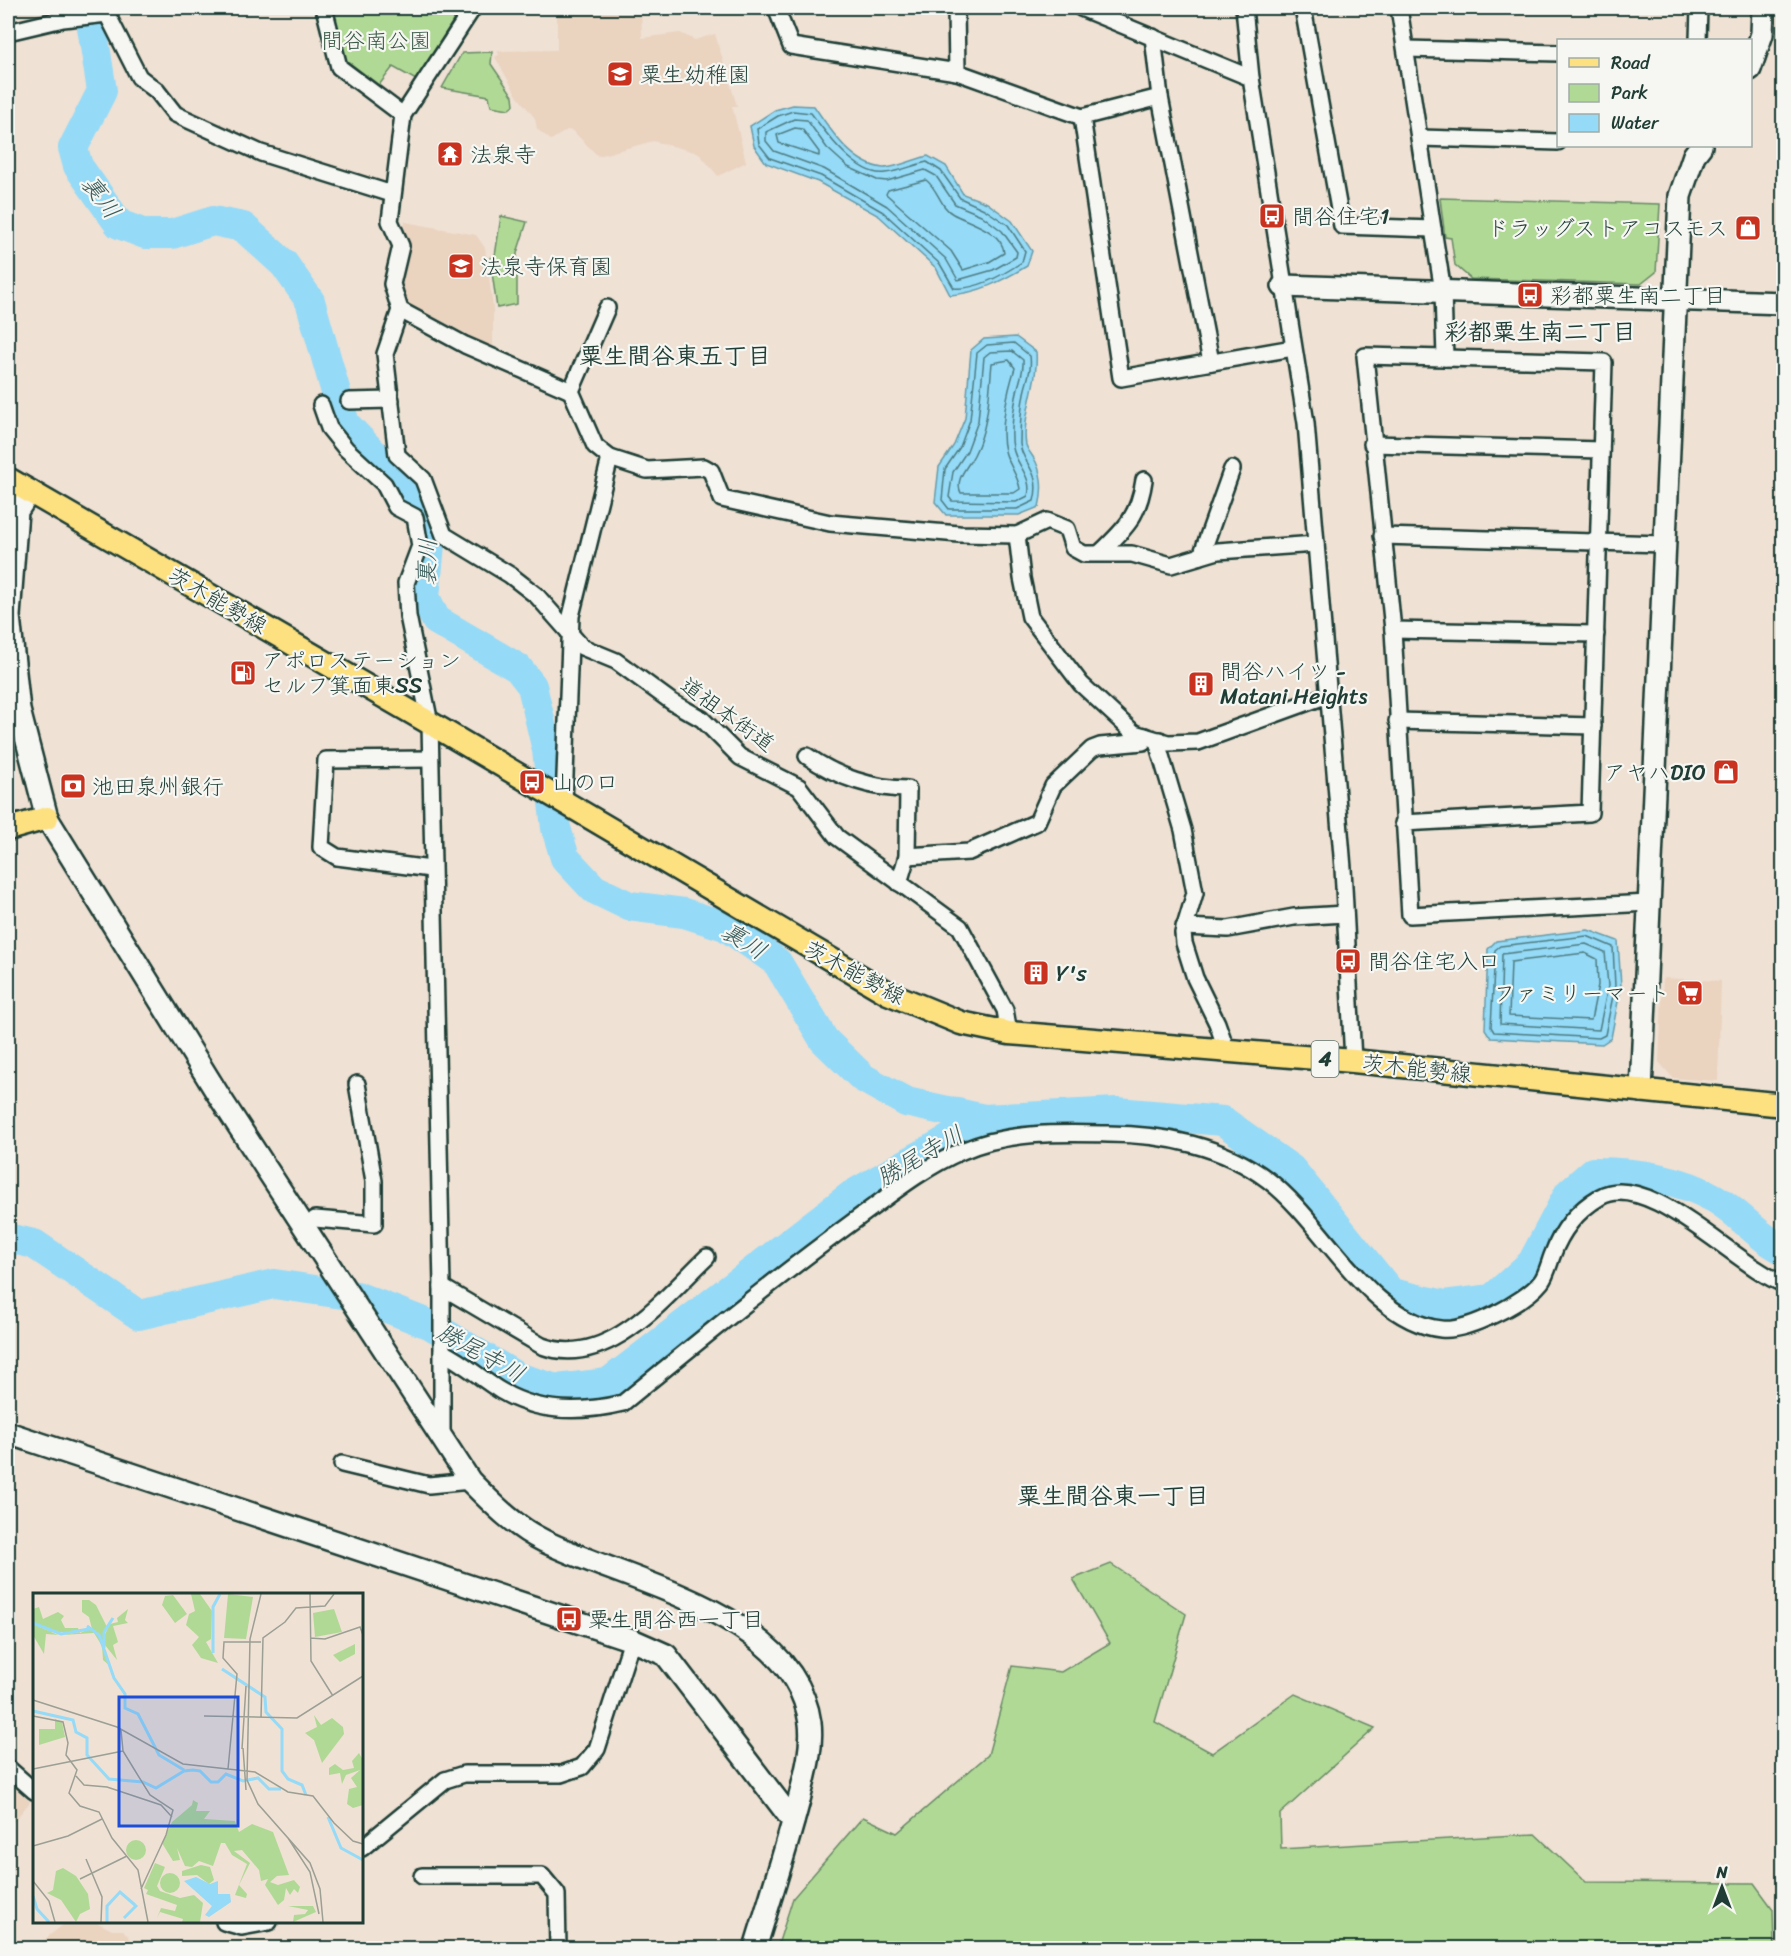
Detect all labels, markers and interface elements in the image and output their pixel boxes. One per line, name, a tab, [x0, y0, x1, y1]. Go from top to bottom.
park label: 間谷南公園	[321, 21, 431, 60]
legend	[1557, 39, 1752, 147]
text: Road	[1611, 47, 1651, 79]
place label: 粟生幼稚園	[640, 55, 750, 94]
school or university icon: 粟生幼稚園	[605, 59, 635, 89]
text: Park	[1611, 77, 1648, 109]
text: Water	[1611, 107, 1660, 139]
place label: 法泉寺	[470, 135, 536, 174]
temple icon: 法泉寺	[435, 139, 465, 169]
water label: 裏川	[70, 165, 132, 229]
place label: 間谷住宅1	[1292, 197, 1389, 236]
bus stop icon: 間谷住宅1	[1257, 201, 1287, 231]
place label: ドラッグストアコスモス	[1487, 209, 1728, 248]
shop icon: ドラッグストアコスモス	[1733, 213, 1763, 243]
place label: 法泉寺保育園	[480, 247, 612, 286]
school or university icon: 法泉寺保育園	[446, 251, 476, 281]
place label: 彩都粟生南二丁目	[1550, 276, 1726, 315]
bus stop icon: 彩都粟生南二丁目	[1515, 280, 1545, 310]
district label: 彩都粟生南二丁目	[1444, 311, 1636, 353]
district label: 粟生間谷東五丁目	[579, 335, 771, 377]
water label: 裏川	[405, 537, 449, 587]
street label: 茨木能勢線	[160, 556, 275, 645]
place label: アポロステーション セルフ箕面東SS	[262, 641, 461, 705]
place label: 間谷ハイツ - Matani Heights	[1220, 652, 1368, 716]
fuel station icon: アポロステーション セルフ箕面東SS	[228, 658, 258, 688]
street label: 道祖本街道	[672, 666, 784, 763]
building icon: 間谷ハイツ - Matani Heights	[1186, 669, 1216, 699]
place label: アヤハDIO	[1604, 753, 1706, 792]
shop icon: アヤハDIO	[1711, 757, 1741, 787]
place label: 山の口	[552, 763, 618, 802]
place label: 池田泉州銀行	[92, 767, 224, 806]
bus stop icon: 山の口	[517, 767, 547, 797]
bank icon: 池田泉州銀行	[58, 771, 88, 801]
water label: 裏川	[713, 910, 775, 972]
street label: 茨木能勢線	[797, 929, 912, 1015]
place label: 間谷住宅入口	[1368, 942, 1500, 981]
bus stop icon: 間谷住宅入口	[1333, 946, 1363, 976]
place label: Y's	[1056, 954, 1087, 993]
building icon: Y's	[1021, 958, 1051, 988]
place label: ファミリーマート	[1494, 974, 1670, 1013]
supermarket icon: ファミリーマート	[1675, 978, 1705, 1008]
road number: 4	[1312, 1041, 1338, 1077]
street label: 茨木能勢線	[1360, 1043, 1474, 1094]
water label: 勝尾寺川	[868, 1114, 972, 1198]
water label: 勝尾寺川	[429, 1311, 533, 1395]
district label: 粟生間谷東一丁目	[1017, 1475, 1209, 1517]
inset map	[33, 1593, 363, 1923]
place label: 粟生間谷西一丁目	[588, 1600, 764, 1639]
bus stop icon: 粟生間谷西一丁目	[554, 1604, 584, 1634]
north arrow	[1692, 1857, 1752, 1917]
text: N	[1715, 1858, 1728, 1887]

